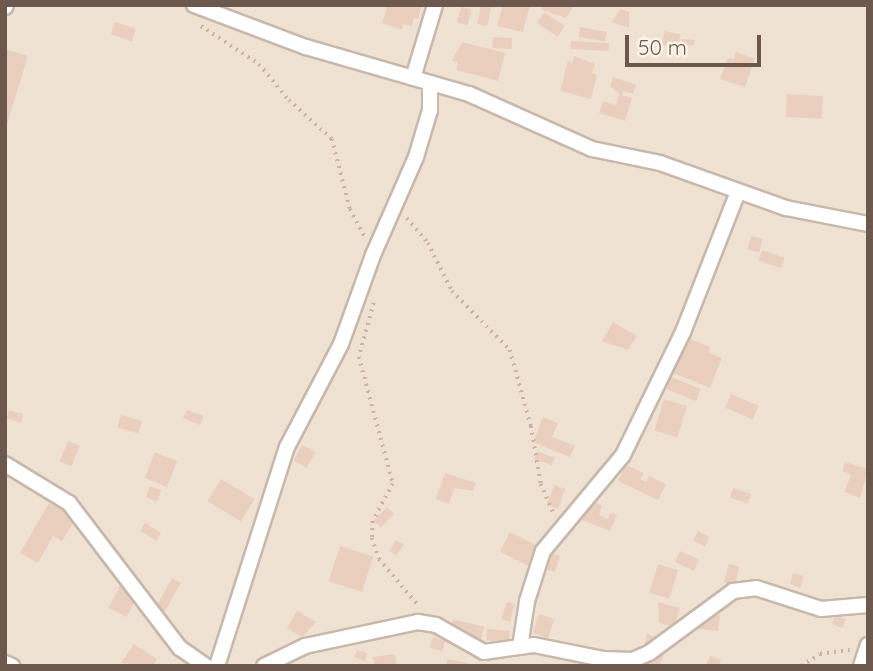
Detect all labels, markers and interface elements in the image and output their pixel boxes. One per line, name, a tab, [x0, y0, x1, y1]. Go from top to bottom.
scale bar	[628, 21, 764, 65]
text: 50 m	[638, 34, 687, 60]

